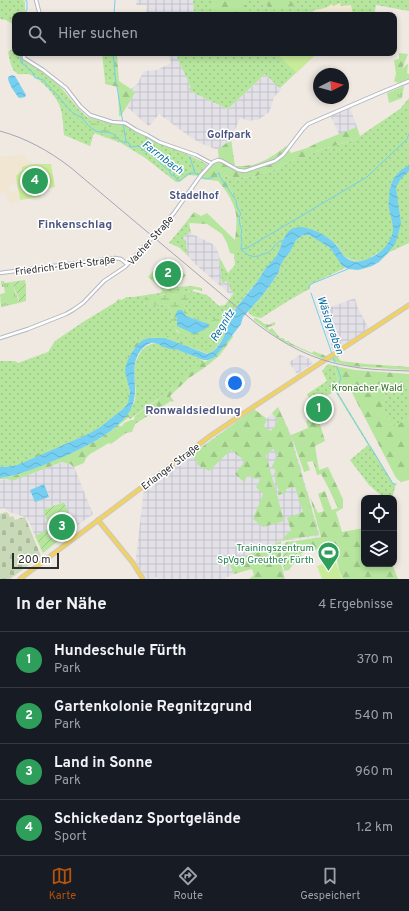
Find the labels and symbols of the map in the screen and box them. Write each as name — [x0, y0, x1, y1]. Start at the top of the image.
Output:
north arrow — [313, 68, 349, 104]
district label: Golfpark — [207, 128, 251, 142]
water label: Farrnbach — [139, 138, 186, 178]
pin: 4 — [22, 166, 48, 196]
district label: Stadelhof — [169, 189, 219, 203]
street label: Vacher Straße — [125, 213, 177, 269]
district label: Finkenschlag — [38, 217, 112, 233]
street label: Friedrich-Ebert-Straße — [14, 254, 116, 279]
pin: 2 — [155, 259, 181, 289]
water label: Wäsiggraben — [314, 294, 347, 356]
water label: Regnitz — [207, 306, 239, 344]
your location — [225, 373, 245, 393]
park label: Kronacher Wald — [332, 382, 402, 395]
pin: 1 — [306, 394, 332, 424]
district label: Ronwaldsiedlung — [145, 403, 241, 419]
street label: Erlanger Straße — [139, 441, 203, 493]
pin: 3 — [49, 512, 75, 542]
sports icon: Trainingszentrum SpVgg Greuther Fürth — [316, 540, 342, 573]
place label: Trainingszentrum SpVgg Greuther Fürth — [217, 542, 314, 567]
scale bar — [12, 551, 59, 570]

